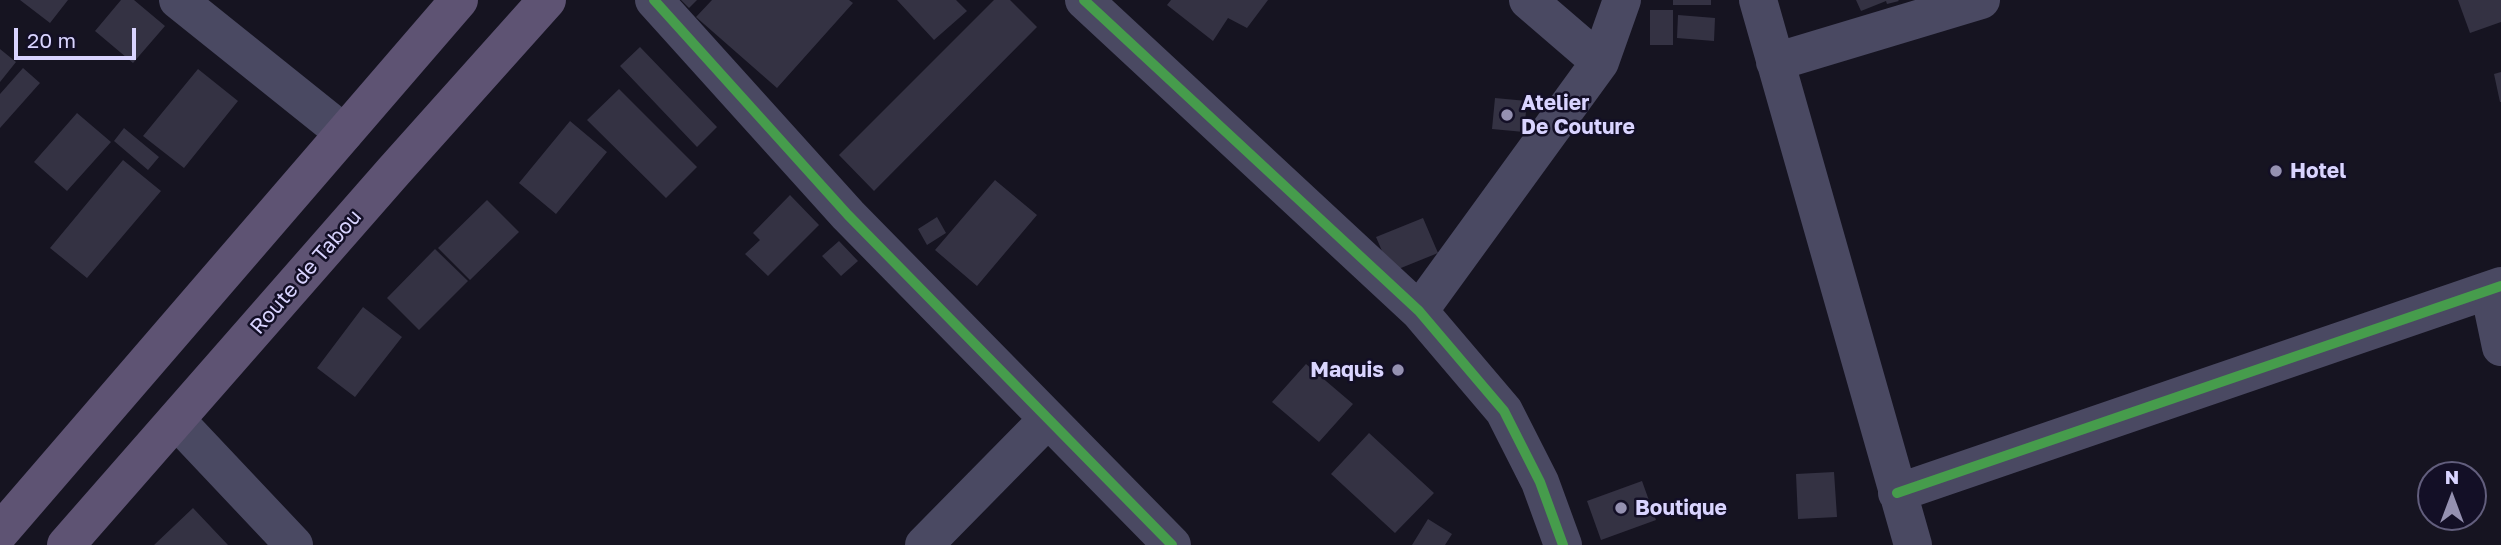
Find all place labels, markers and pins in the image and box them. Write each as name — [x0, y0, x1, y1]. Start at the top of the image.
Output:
place label: Atelier De Couture — [1521, 90, 1635, 140]
marker: Atelier De Couture — [1499, 107, 1515, 123]
place label: Hotel — [2290, 158, 2346, 184]
marker: Hotel — [2268, 163, 2284, 179]
place label: Maquis — [1310, 357, 1384, 383]
marker: Maquis — [1390, 362, 1406, 378]
place label: Boutique — [1635, 495, 1727, 521]
marker: Boutique — [1613, 500, 1629, 516]

